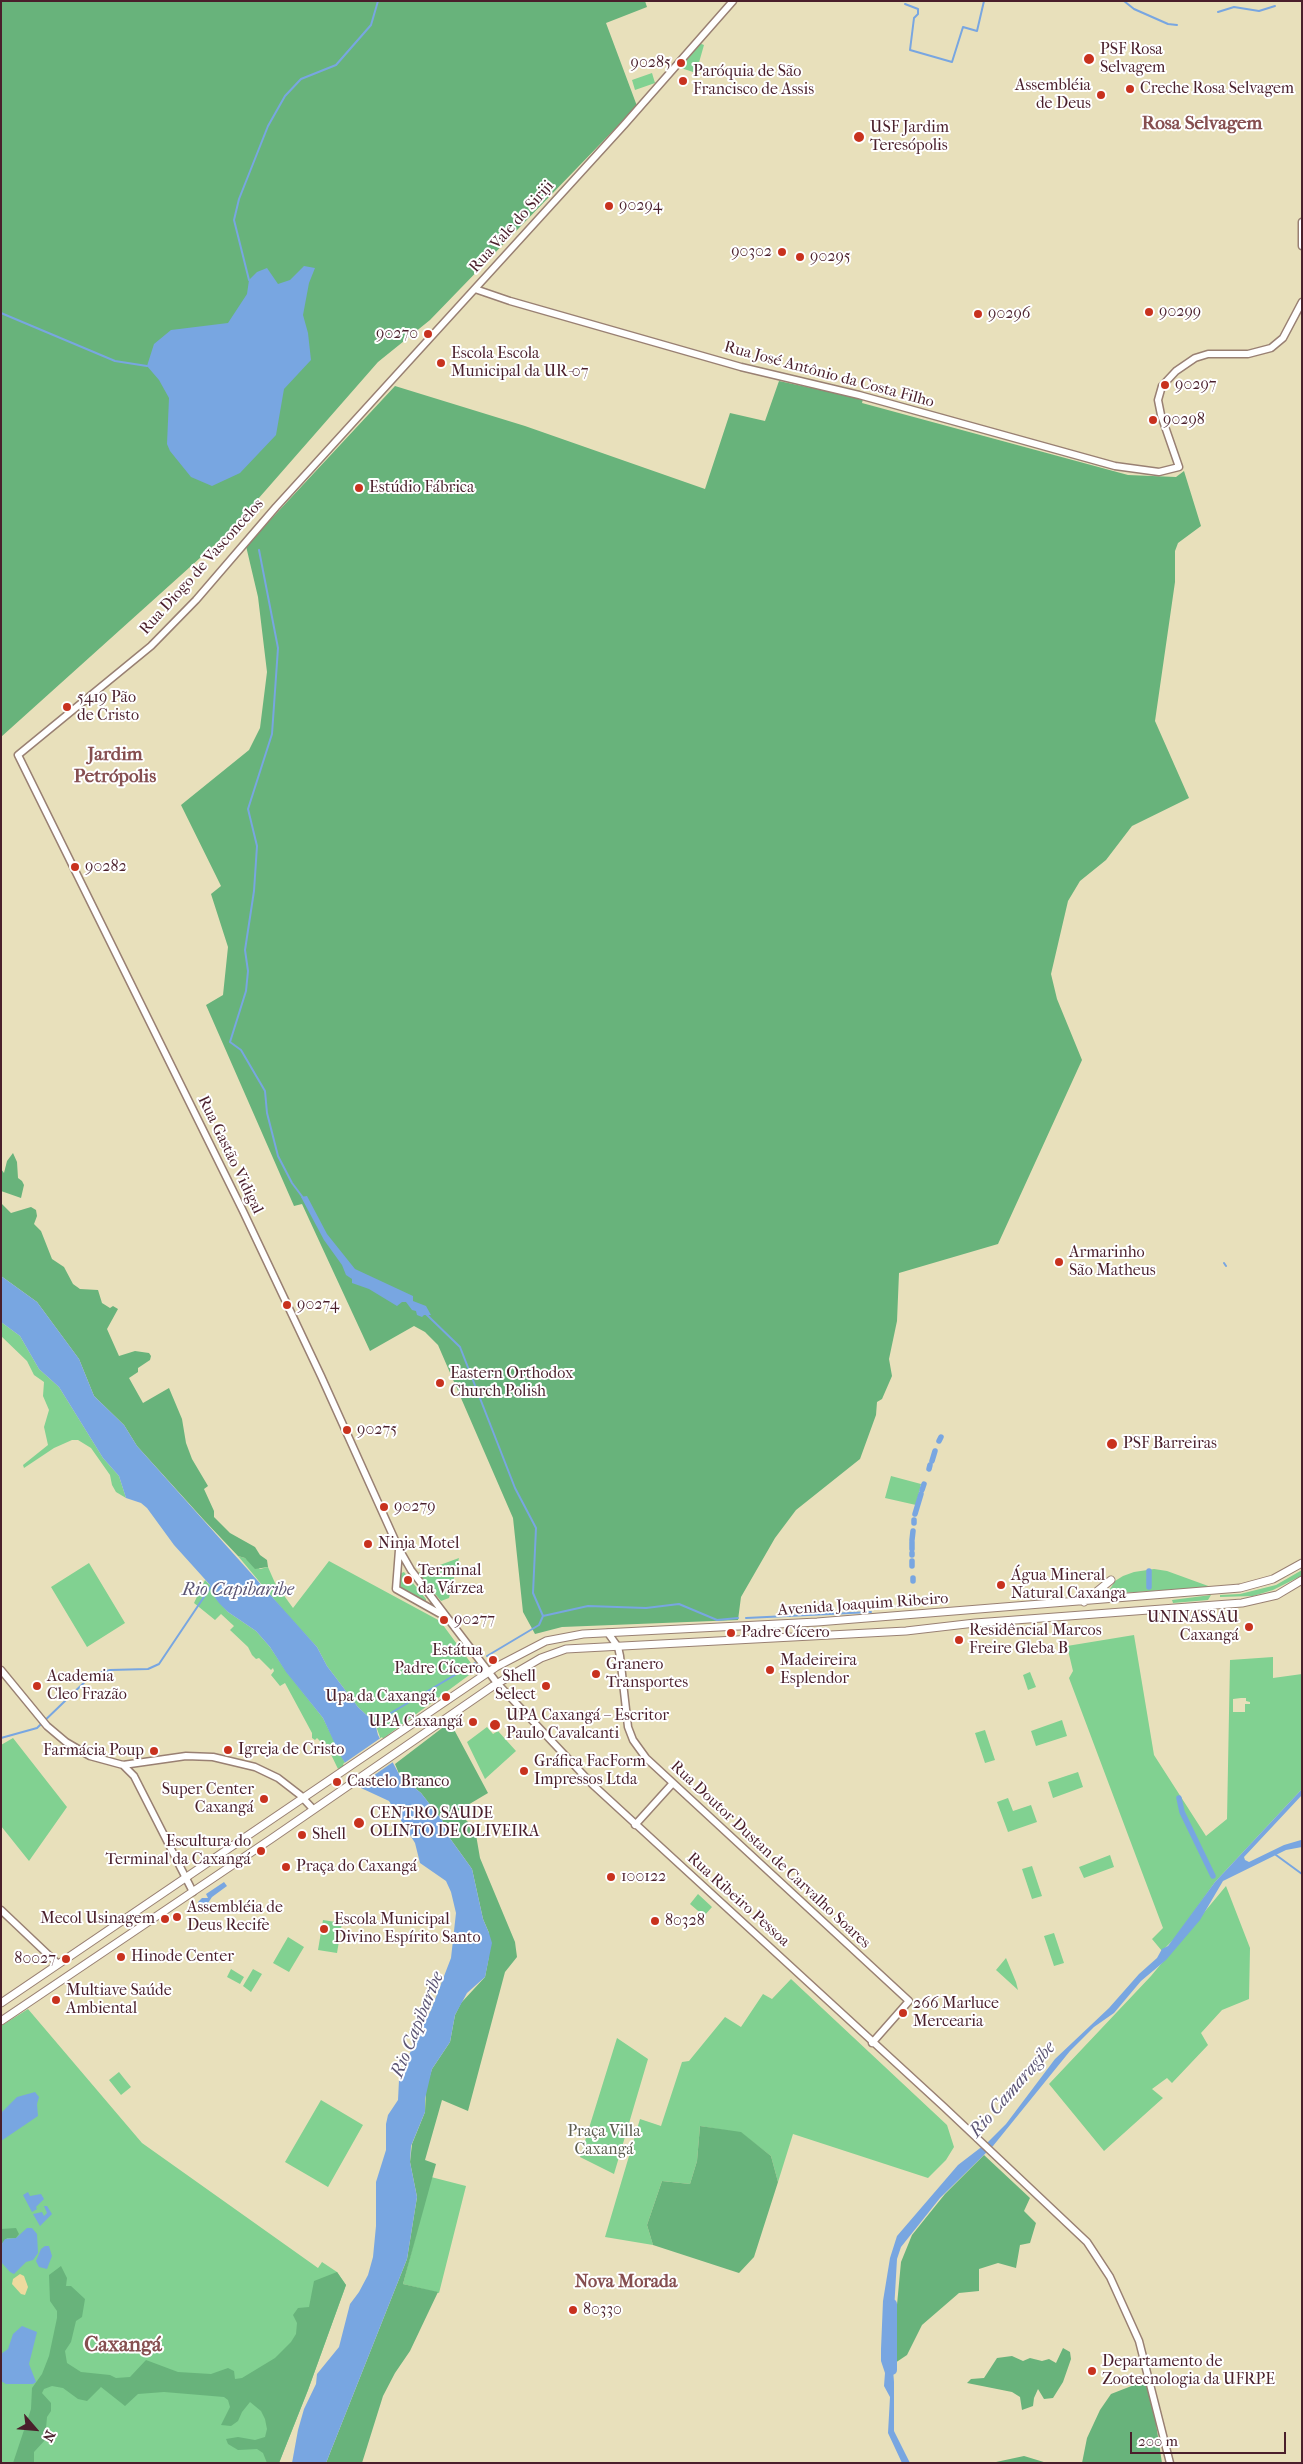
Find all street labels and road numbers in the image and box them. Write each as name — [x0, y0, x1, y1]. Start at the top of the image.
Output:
street label: Rua Vale do Siriji — [466, 177, 558, 277]
street label: Rua José Antônio da Costa Filho — [722, 338, 936, 412]
street label: Rua Diogo de Vasconcelos — [136, 495, 268, 639]
street label: Rua Gastão Vidigal — [193, 1093, 267, 1217]
street label: Avenida Joaquim Ribeiro — [777, 1589, 949, 1621]
street label: Rua Doutor Dustan de Carvalho Soares — [666, 1757, 874, 1953]
street label: Rua Ribeiro Pessoa — [683, 1849, 793, 1951]

